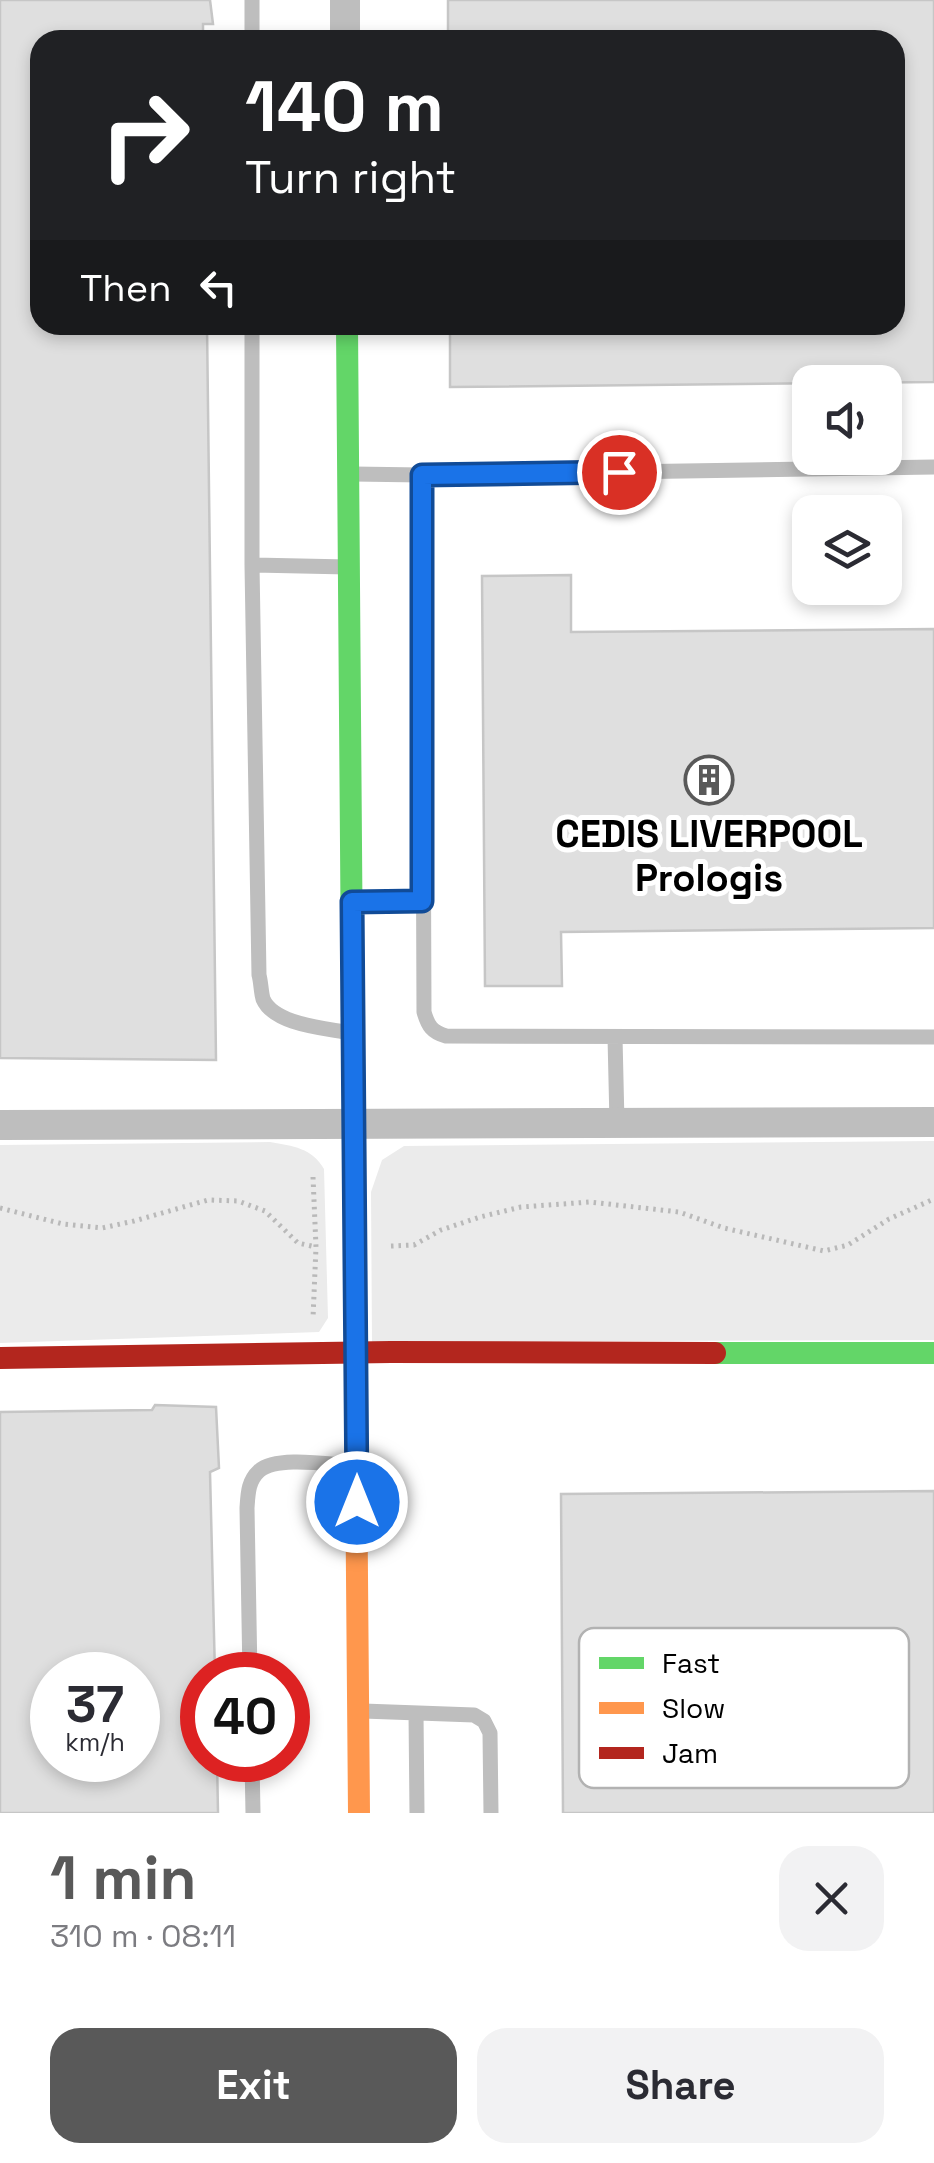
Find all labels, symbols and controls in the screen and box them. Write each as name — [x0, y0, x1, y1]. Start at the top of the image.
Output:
text: 140 m — [245, 62, 444, 151]
icon: right — [80, 70, 210, 200]
text: Turn right — [245, 149, 456, 206]
icon: left — [191, 260, 246, 315]
text: Then — [80, 264, 171, 312]
map controls — [792, 365, 902, 605]
button: sound — [792, 365, 902, 475]
pin — [577, 430, 662, 515]
icon: arrive — [592, 445, 647, 500]
button: layers — [792, 495, 902, 605]
building icon: CEDIS LIVERPOOL Prologis — [683, 754, 735, 806]
place label: CEDIS LIVERPOOL Prologis — [555, 810, 863, 902]
position arrow — [305, 1450, 409, 1554]
legend — [579, 1628, 909, 1788]
text: Fast — [662, 1645, 720, 1681]
speed limit sign: 40 — [180, 1652, 310, 1782]
text: 37 — [66, 1673, 124, 1737]
text: Slow — [662, 1690, 725, 1726]
text: km/h — [65, 1726, 125, 1758]
text: Jam — [662, 1735, 718, 1771]
text: 1 min — [50, 1840, 197, 1917]
button: close — [779, 1846, 884, 1951]
text: 310 m · 08:11 — [50, 1916, 236, 1956]
button: Exit — [50, 2028, 457, 2143]
button: Share — [477, 2028, 884, 2143]

